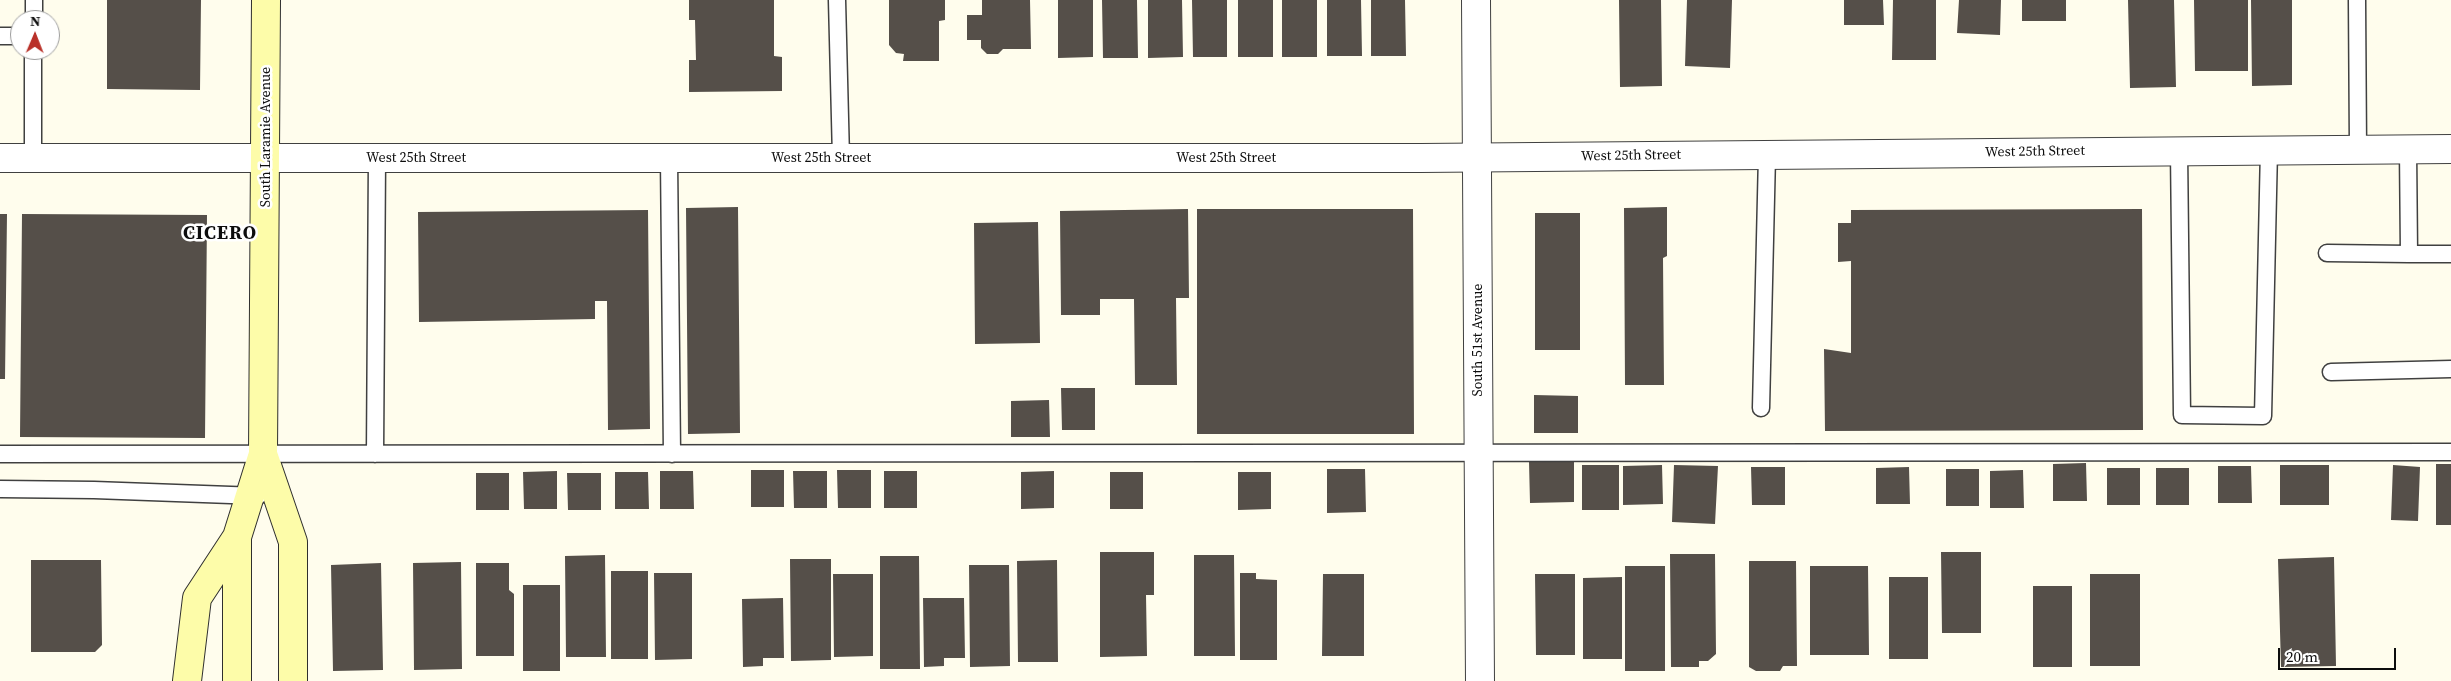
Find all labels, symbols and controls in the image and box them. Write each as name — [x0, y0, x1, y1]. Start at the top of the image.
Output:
north arrow — [10, 10, 60, 60]
text: N — [30, 11, 41, 31]
street label: South Laramie Avenue — [258, 67, 274, 207]
street label: West 25th Street — [1985, 143, 2085, 161]
street label: West 25th Street — [1581, 147, 1681, 165]
street label: West 25th Street — [366, 150, 466, 166]
street label: West 25th Street — [771, 150, 871, 166]
street label: West 25th Street — [1176, 150, 1276, 166]
district label: CICERO — [182, 223, 258, 245]
street label: South 51st Avenue — [1470, 284, 1486, 396]
scale bar — [2281, 638, 2398, 670]
text: 20 m — [2286, 646, 2318, 667]

